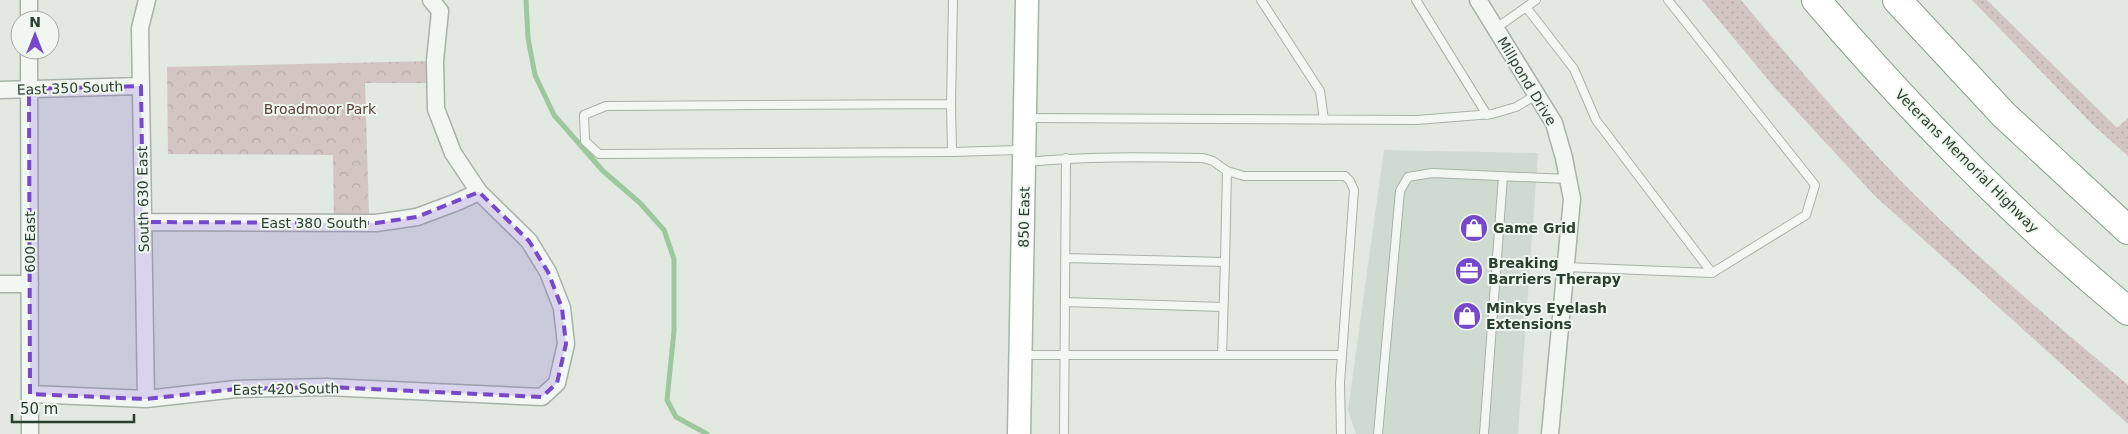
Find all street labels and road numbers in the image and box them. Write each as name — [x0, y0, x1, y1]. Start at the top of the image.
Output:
street label: Millpond Drive — [1494, 34, 1560, 128]
street label: East 350 South — [16, 78, 124, 98]
street label: Veterans Memorial Highway — [1892, 86, 2042, 236]
street label: South 630 East — [134, 145, 152, 252]
street label: 850 East — [1015, 186, 1033, 248]
street label: 600 East — [22, 211, 38, 273]
street label: East 380 South — [261, 215, 367, 231]
street label: East 420 South — [233, 380, 339, 398]

